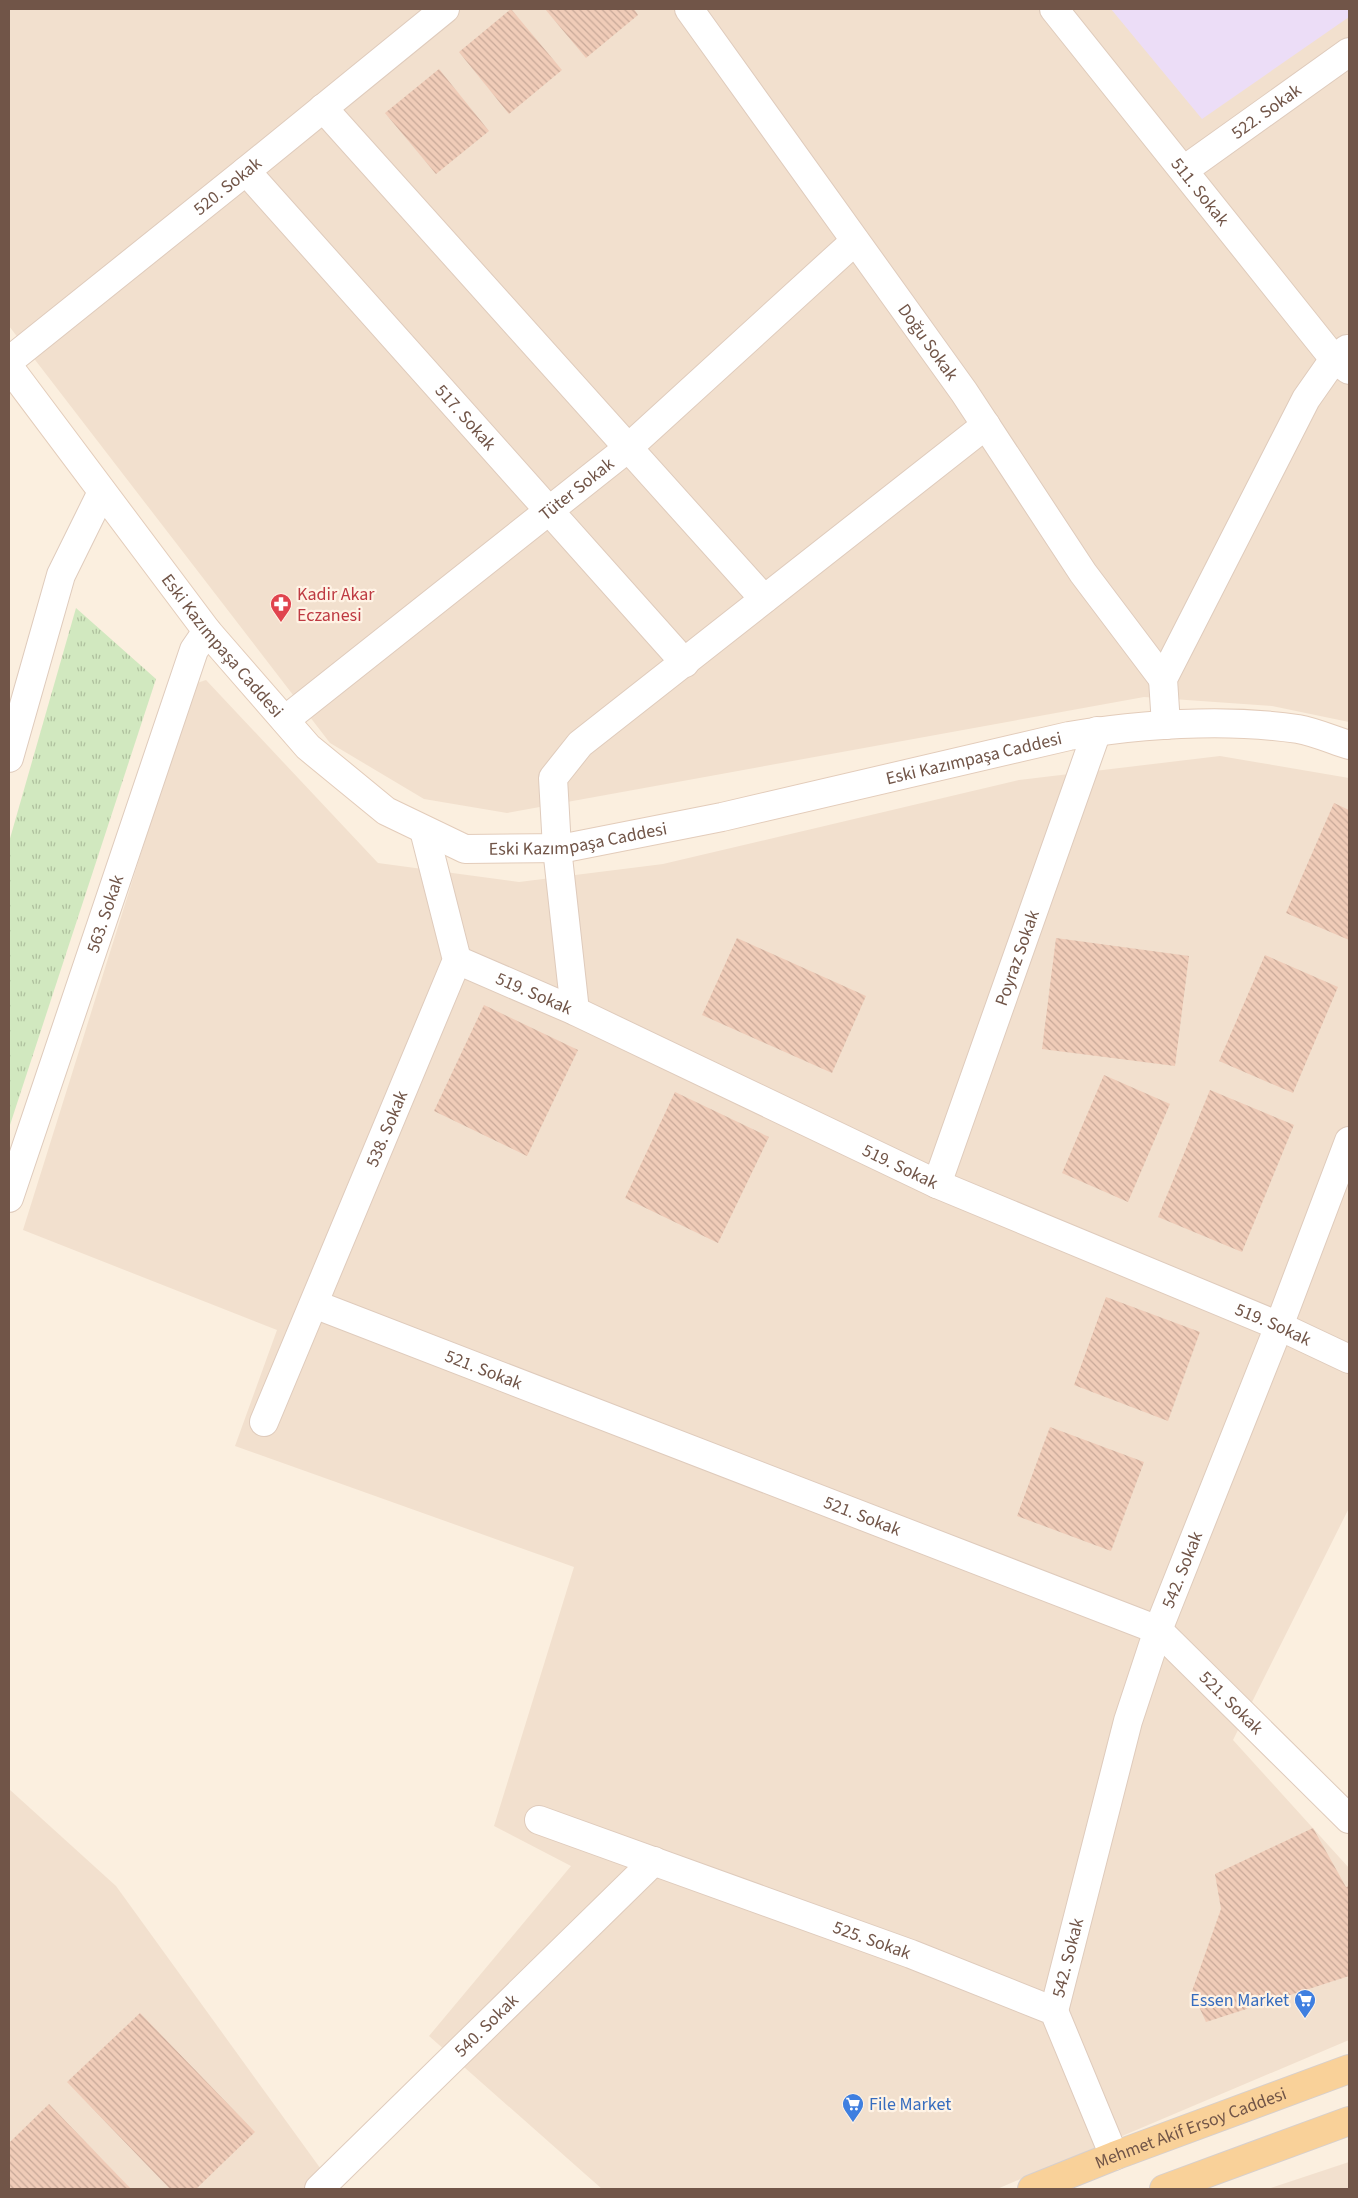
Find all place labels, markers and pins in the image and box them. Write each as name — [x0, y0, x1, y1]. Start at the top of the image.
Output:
place label: Kadir Akar Eczanesi — [297, 582, 375, 628]
pharmacy icon: Kadir Akar Eczanesi — [269, 592, 293, 623]
place label: Essen Market — [1190, 1988, 1289, 2013]
supermarket icon: Essen Market — [1293, 1988, 1317, 2019]
supermarket icon: File Market — [841, 2092, 865, 2123]
place label: File Market — [869, 2092, 951, 2117]

